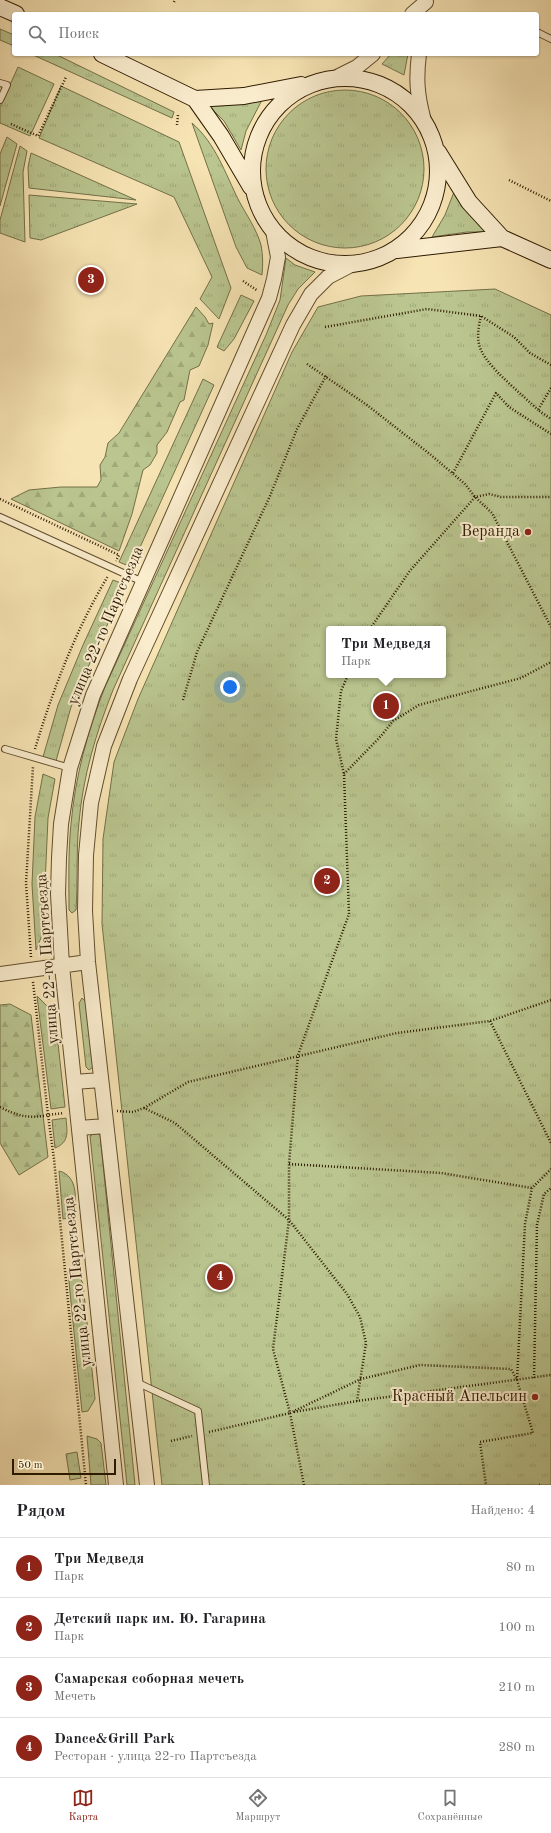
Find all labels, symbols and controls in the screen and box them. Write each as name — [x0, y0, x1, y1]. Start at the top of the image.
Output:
search box — [12, 12, 539, 56]
icon: search — [26, 23, 48, 45]
text: Поиск — [58, 27, 99, 42]
pin: 3 — [78, 265, 104, 295]
place label: Веранда — [461, 524, 520, 540]
marker: Веранда — [523, 527, 533, 537]
street label: улица 22-го Партсъезда — [65, 544, 147, 708]
popup — [326, 626, 446, 678]
text: Три Медведя — [341, 637, 431, 652]
text: Парк — [341, 655, 371, 668]
your location — [220, 677, 240, 697]
pin: 1 — [373, 691, 399, 721]
pin: 2 — [314, 866, 340, 896]
street label: улица 22-го Партсъезда — [34, 873, 62, 1045]
street label: улица 22-го Партсъезда — [61, 1196, 95, 1368]
pin: 4 — [207, 1262, 233, 1292]
place label: Красный Апельсин — [392, 1389, 527, 1405]
marker: Красный Апельсин — [530, 1392, 540, 1402]
scale bar — [12, 1457, 116, 1476]
text: 50 m — [18, 1460, 43, 1471]
text: Рядом — [16, 1503, 65, 1520]
text: Найдено: 4 — [471, 1504, 535, 1517]
text: Три Медведя — [54, 1552, 144, 1567]
text: 1 — [25, 1561, 33, 1574]
text: 80 m — [506, 1561, 535, 1574]
text: Парк — [54, 1570, 84, 1583]
text: Детский парк им. Ю. Гагарина — [54, 1612, 266, 1627]
text: 2 — [25, 1621, 33, 1634]
text: 100 m — [498, 1621, 535, 1634]
text: Парк — [54, 1630, 84, 1643]
text: Самарская соборная мечеть — [54, 1672, 244, 1687]
text: 3 — [25, 1681, 33, 1694]
text: 210 m — [498, 1681, 535, 1694]
text: Мечеть — [54, 1690, 96, 1703]
text: Dance&Grill Park — [54, 1732, 175, 1747]
text: 4 — [25, 1741, 33, 1754]
text: 280 m — [498, 1741, 535, 1754]
text: Ресторан · улица 22-го Партсъезда — [54, 1750, 257, 1763]
tab: Карта — [69, 1787, 98, 1825]
tab: Маршрут — [235, 1787, 281, 1825]
tab: Сохранённые — [418, 1787, 482, 1825]

